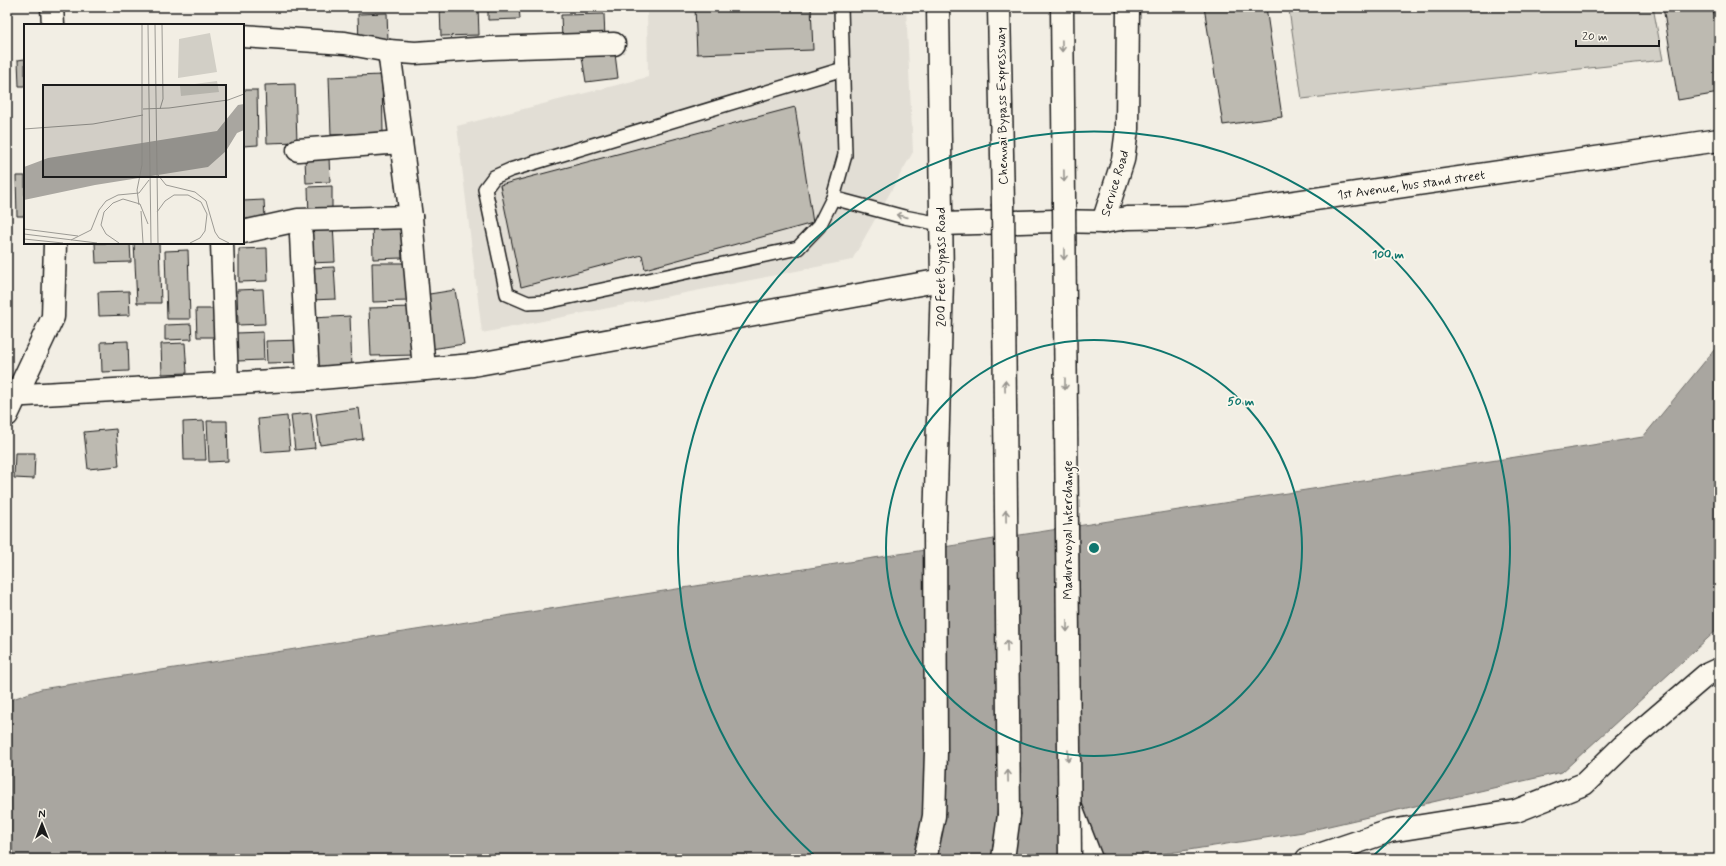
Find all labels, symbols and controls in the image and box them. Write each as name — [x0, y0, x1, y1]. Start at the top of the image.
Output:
scale bar — [1576, 22, 1659, 48]
inset map — [24, 24, 244, 244]
street label: Chennai Bypass Expressway — [993, 27, 1012, 185]
text: 20 m — [1582, 29, 1608, 45]
one-way arrow — [1058, 39, 1066, 52]
street label: Service Road — [1097, 148, 1134, 219]
street label: 1st Avenue, bus stand street — [1336, 167, 1486, 204]
one-way arrow — [1060, 169, 1068, 182]
street label: 200 Feet Bypass Road — [933, 207, 950, 327]
one-way arrow — [896, 212, 909, 220]
one-way arrow — [1060, 247, 1068, 260]
text: 100 m — [1372, 247, 1405, 263]
one-way arrow — [1061, 377, 1069, 390]
one-way arrow — [1001, 380, 1009, 393]
text: 50 m — [1228, 394, 1255, 410]
street label: Maduravoyal Interchange — [1060, 460, 1079, 600]
one-way arrow — [1002, 510, 1010, 523]
centre of rings — [1087, 541, 1101, 555]
one-way arrow — [1063, 619, 1071, 632]
one-way arrow — [1003, 640, 1011, 653]
one-way arrow — [1064, 749, 1072, 762]
one-way arrow — [1004, 770, 1012, 783]
north arrow — [22, 804, 62, 844]
text: N — [38, 808, 46, 822]

